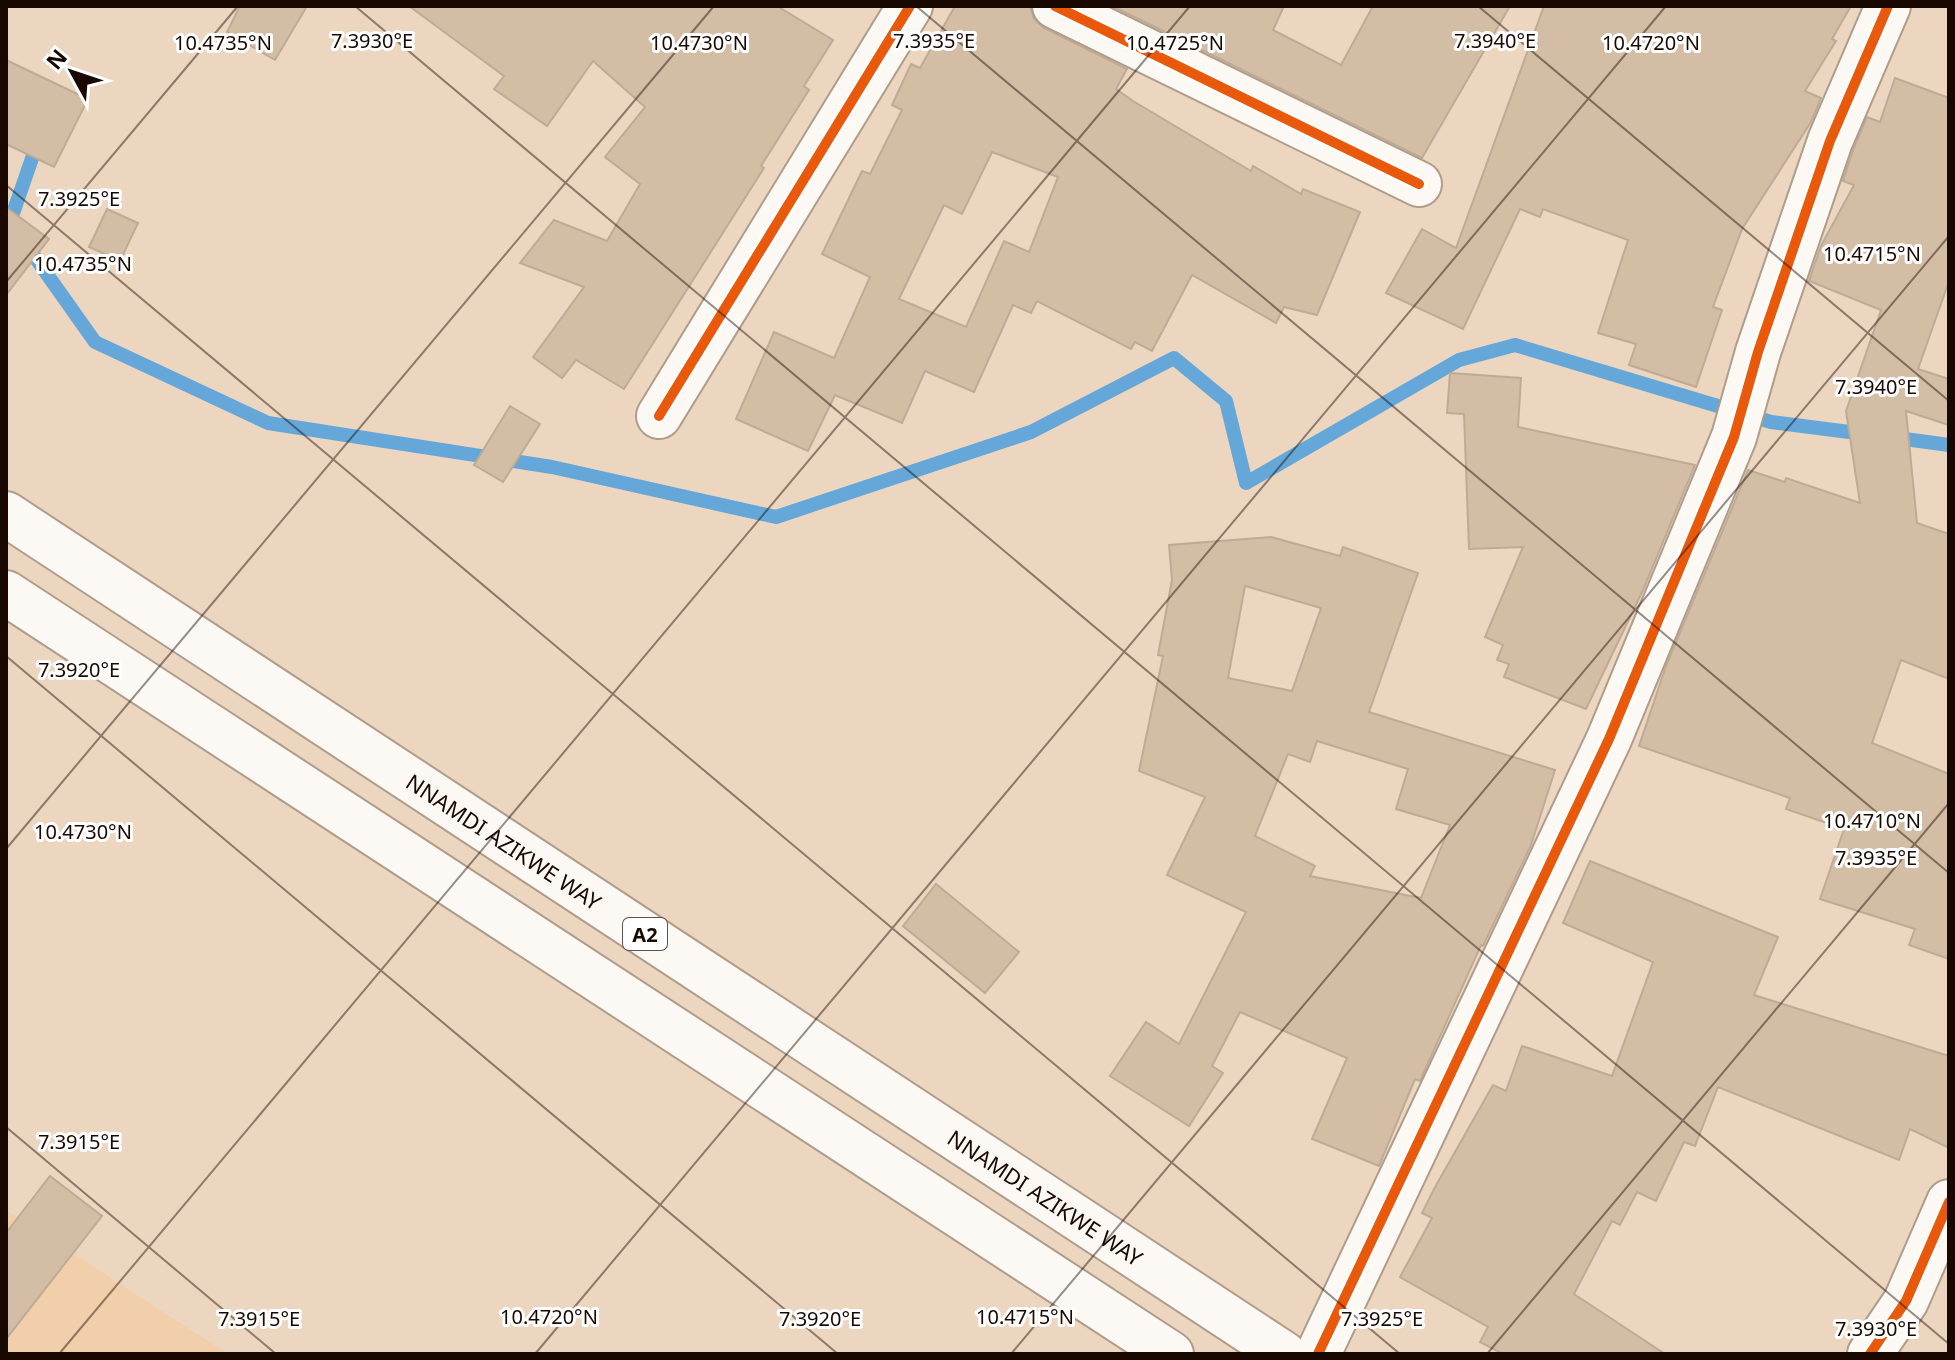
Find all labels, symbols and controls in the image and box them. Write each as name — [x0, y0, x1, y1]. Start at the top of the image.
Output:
text: 7.3930°E — [331, 27, 413, 54]
text: 7.3935°E — [893, 27, 975, 54]
text: 7.3940°E — [1454, 27, 1536, 54]
text: 10.4735°N — [174, 29, 272, 56]
text: 10.4730°N — [650, 29, 748, 56]
text: 10.4725°N — [1126, 29, 1224, 56]
text: 10.4720°N — [1602, 29, 1700, 56]
north arrow — [32, 32, 112, 112]
text: N — [39, 42, 73, 75]
text: 7.3925°E — [38, 185, 120, 212]
text: 10.4715°N — [1823, 240, 1921, 267]
text: 10.4735°N — [34, 250, 132, 277]
text: 7.3940°E — [1835, 373, 1917, 400]
text: 7.3920°E — [38, 656, 120, 683]
street label: NNAMDI AZIKWE WAY — [401, 766, 608, 917]
text: 10.4710°N — [1823, 807, 1921, 834]
text: 10.4730°N — [34, 818, 132, 845]
text: 7.3935°E — [1835, 844, 1917, 871]
road number: A2 — [623, 918, 667, 950]
street label: NNAMDI AZIKWE WAY — [942, 1122, 1149, 1273]
text: 7.3915°E — [38, 1128, 120, 1155]
text: 10.4720°N — [500, 1303, 598, 1330]
text: 10.4715°N — [976, 1303, 1074, 1330]
text: 7.3915°E — [218, 1305, 300, 1332]
text: 7.3920°E — [779, 1305, 861, 1332]
text: 7.3925°E — [1341, 1305, 1423, 1332]
text: 7.3930°E — [1835, 1315, 1917, 1342]

